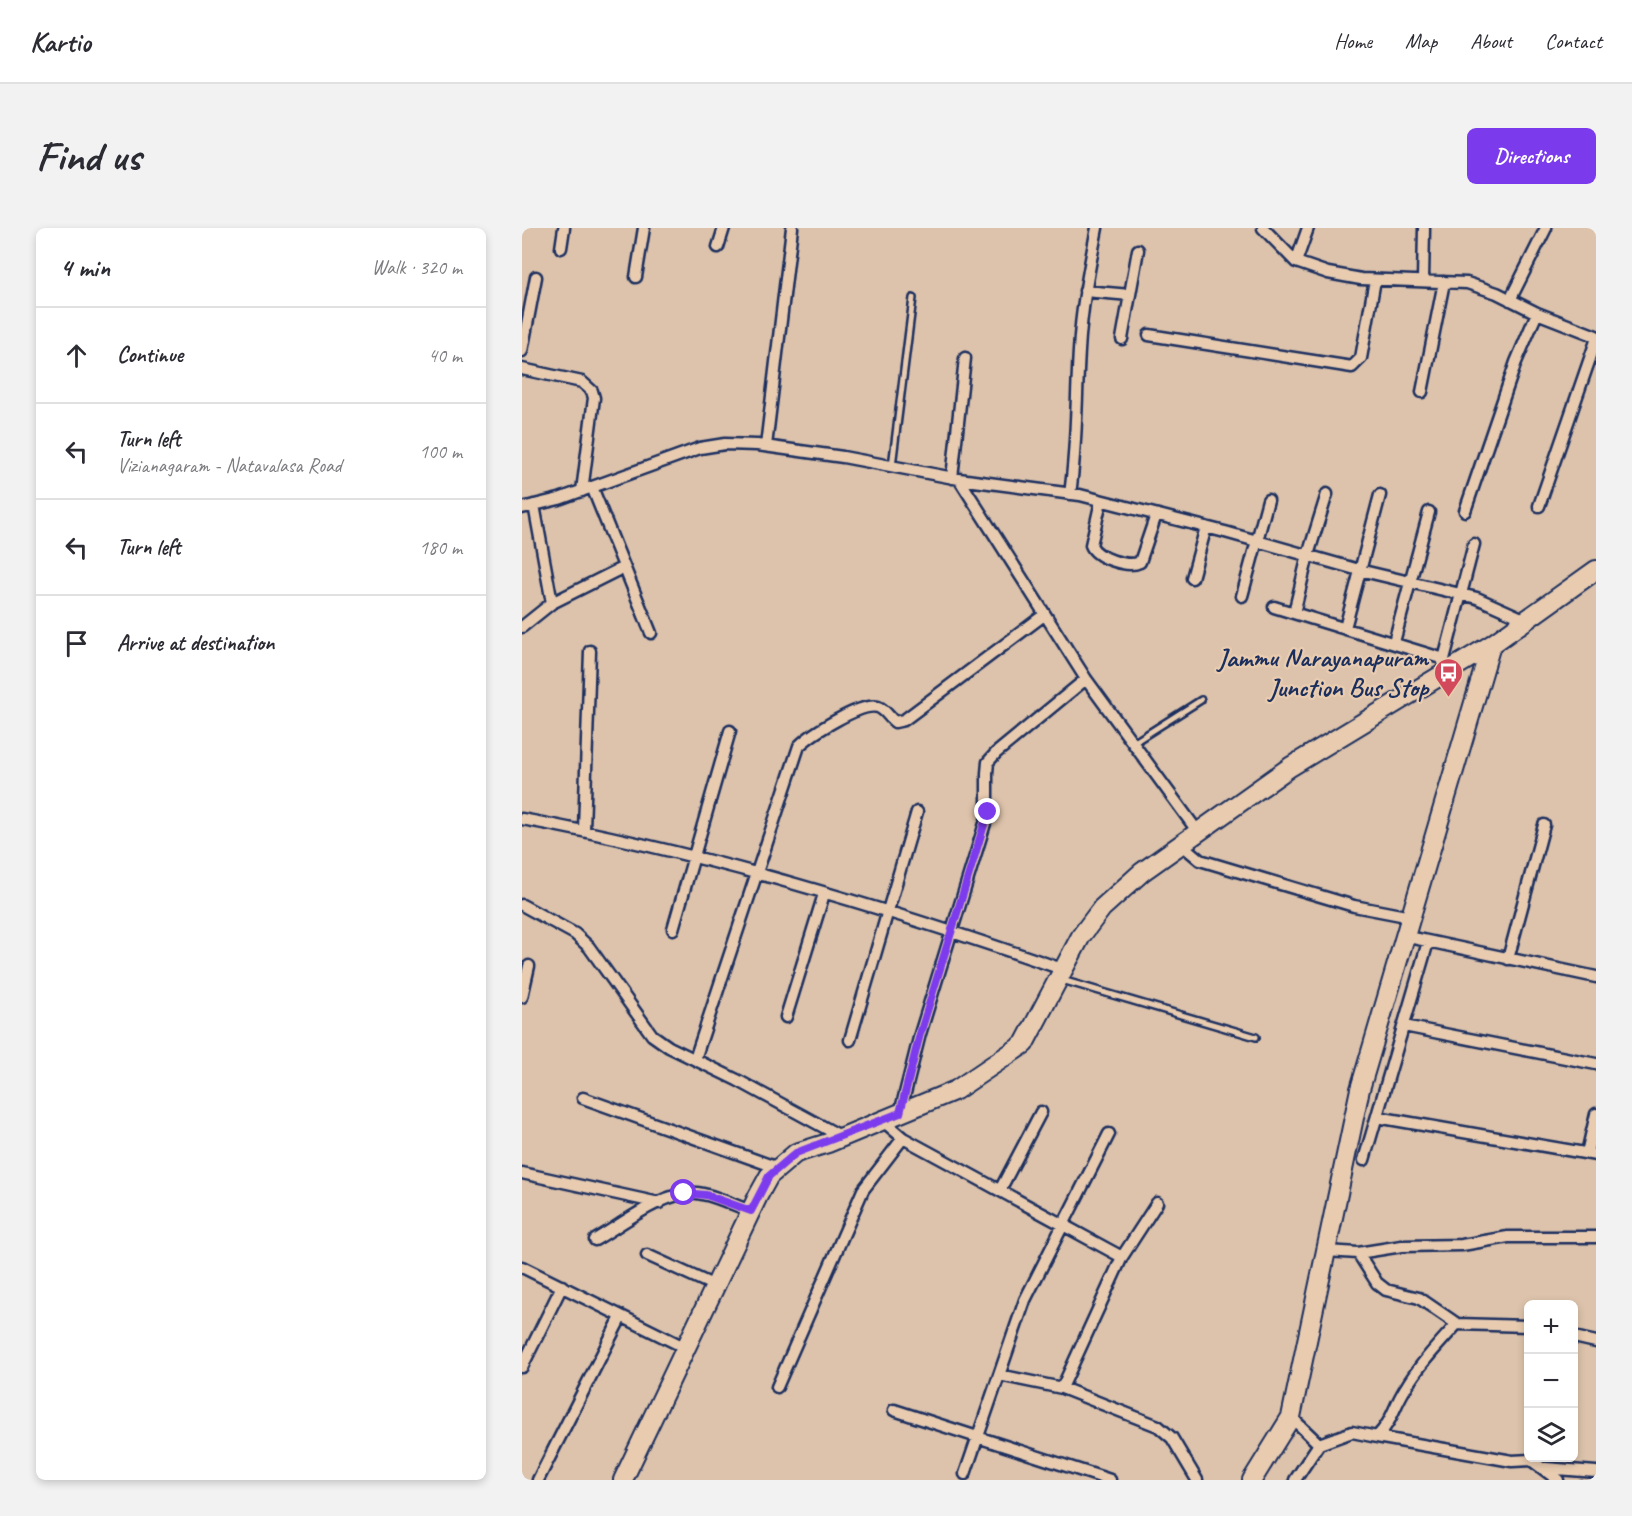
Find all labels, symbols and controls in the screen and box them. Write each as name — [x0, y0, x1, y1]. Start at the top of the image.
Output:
text: Kartio — [30, 24, 91, 59]
text: Home — [1334, 28, 1372, 54]
text: Map — [1405, 28, 1437, 54]
text: About — [1470, 28, 1512, 54]
text: Contact — [1545, 28, 1602, 54]
button: Directions — [1467, 128, 1596, 184]
text: Find us — [36, 130, 141, 183]
text: 4 min — [60, 251, 110, 284]
text: Walk · 320 m — [372, 255, 462, 280]
icon: ahead — [60, 339, 93, 372]
text: Continue — [117, 341, 183, 369]
text: 40 m — [428, 343, 462, 368]
text: Turn left — [117, 425, 181, 453]
icon: left — [60, 435, 93, 468]
text: 100 m — [419, 439, 462, 464]
text: Vizianagaram - Natavalasa Road — [117, 453, 342, 478]
icon: left — [60, 531, 93, 564]
text: Turn left — [117, 533, 181, 561]
text: 180 m — [419, 535, 462, 560]
icon: arrive — [60, 627, 93, 660]
text: Arrive at destination — [117, 629, 274, 657]
place label: Jammu Narayanapuram Junction Bus Stop — [1216, 641, 1430, 704]
bus stop icon: Jammu Narayanapuram Junction Bus Stop — [1433, 656, 1465, 698]
route end — [974, 798, 1000, 824]
route start — [670, 1179, 696, 1205]
map controls — [1524, 1300, 1578, 1462]
button: + — [1524, 1300, 1578, 1354]
button: − — [1524, 1354, 1578, 1408]
button: layers — [1524, 1408, 1578, 1462]

